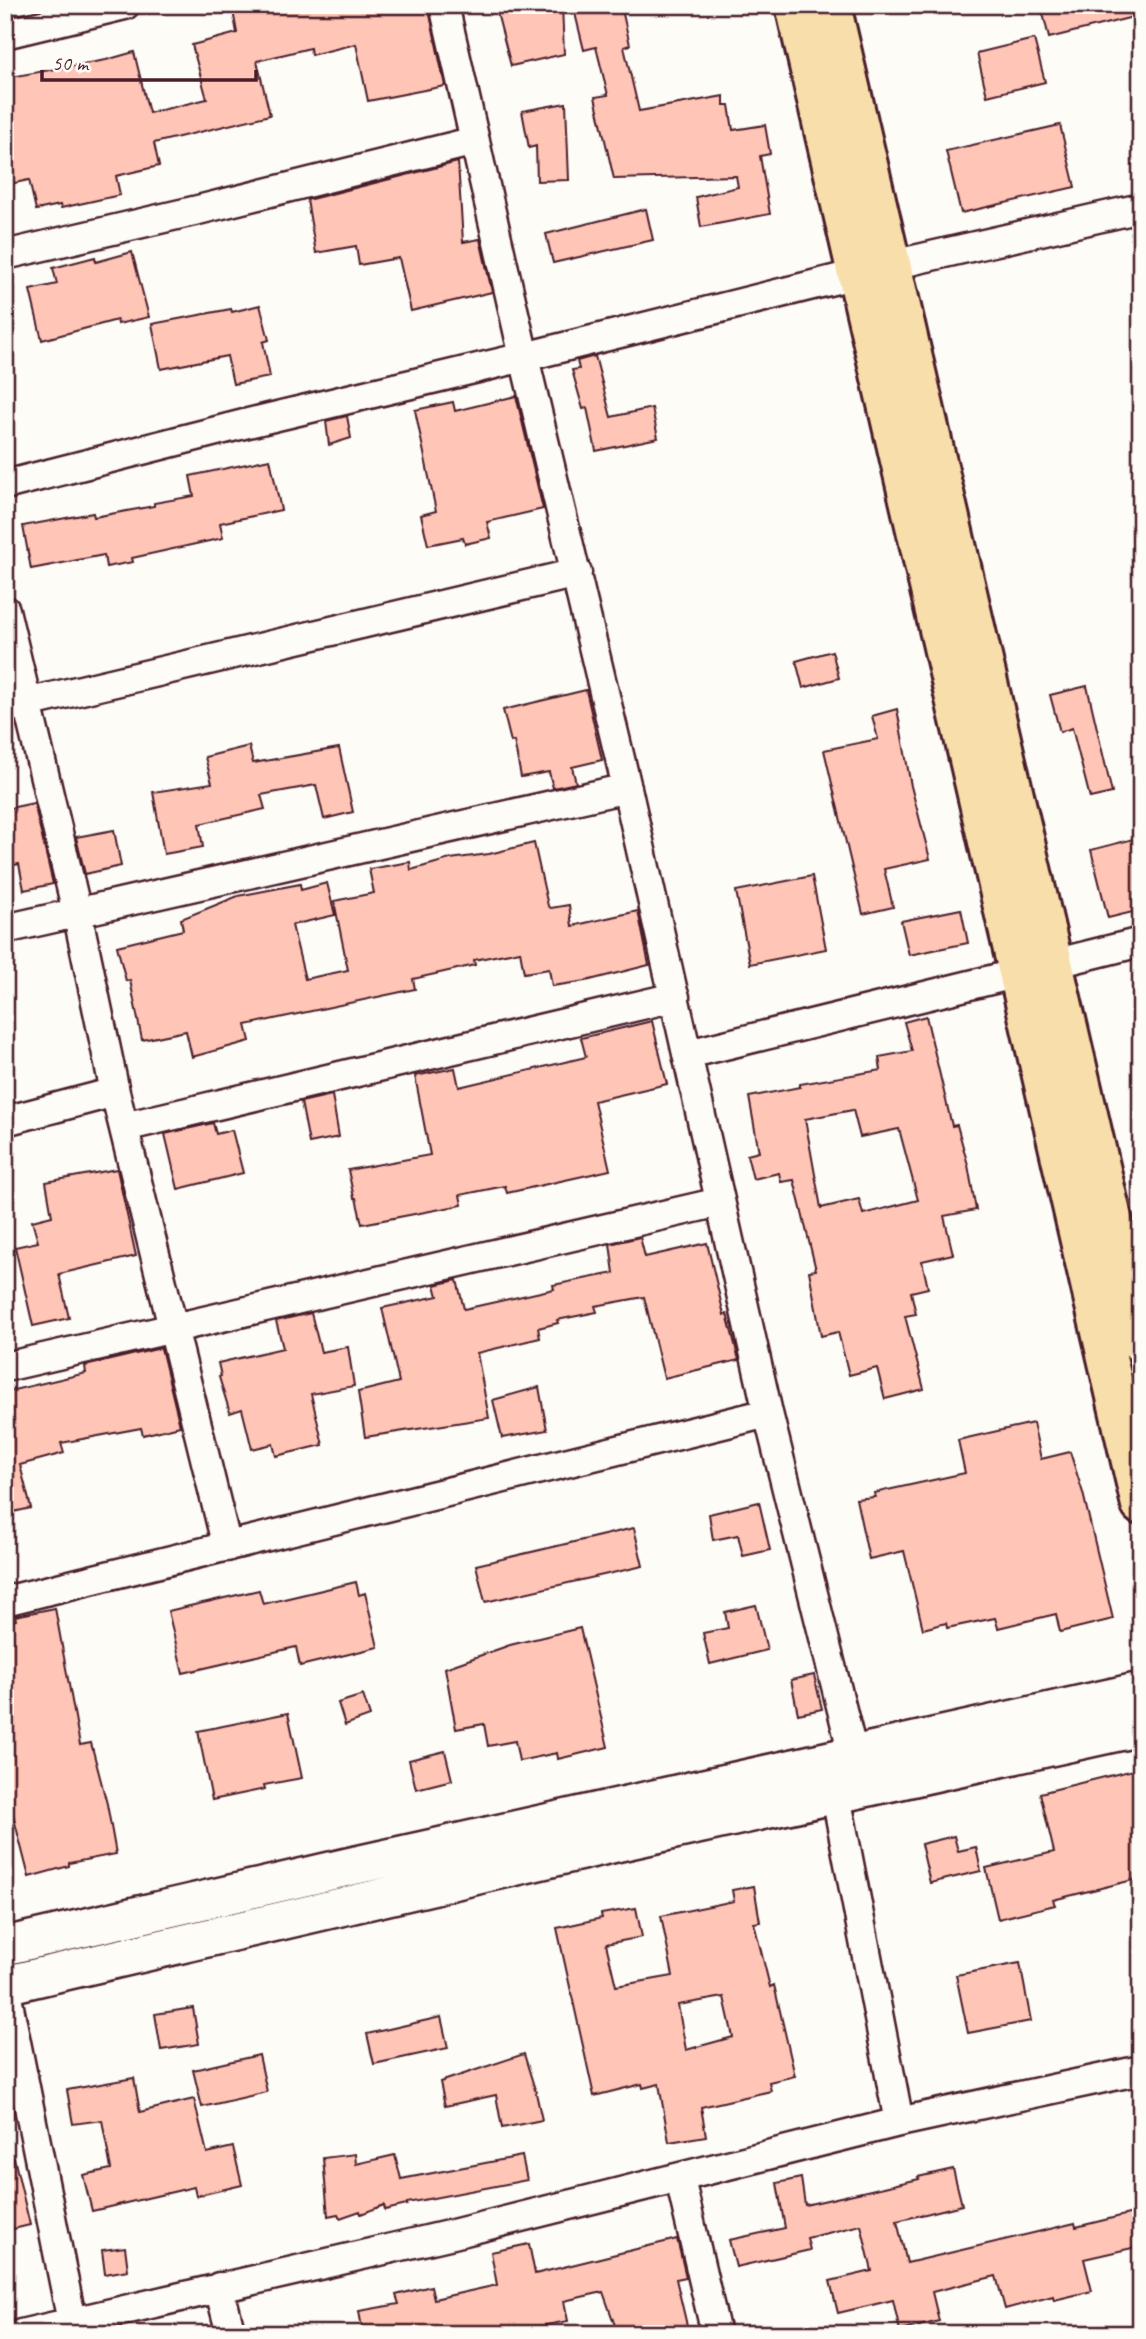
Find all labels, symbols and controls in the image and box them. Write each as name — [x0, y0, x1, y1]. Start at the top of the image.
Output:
scale bar — [42, 38, 256, 82]
text: 50 m — [52, 50, 90, 76]

